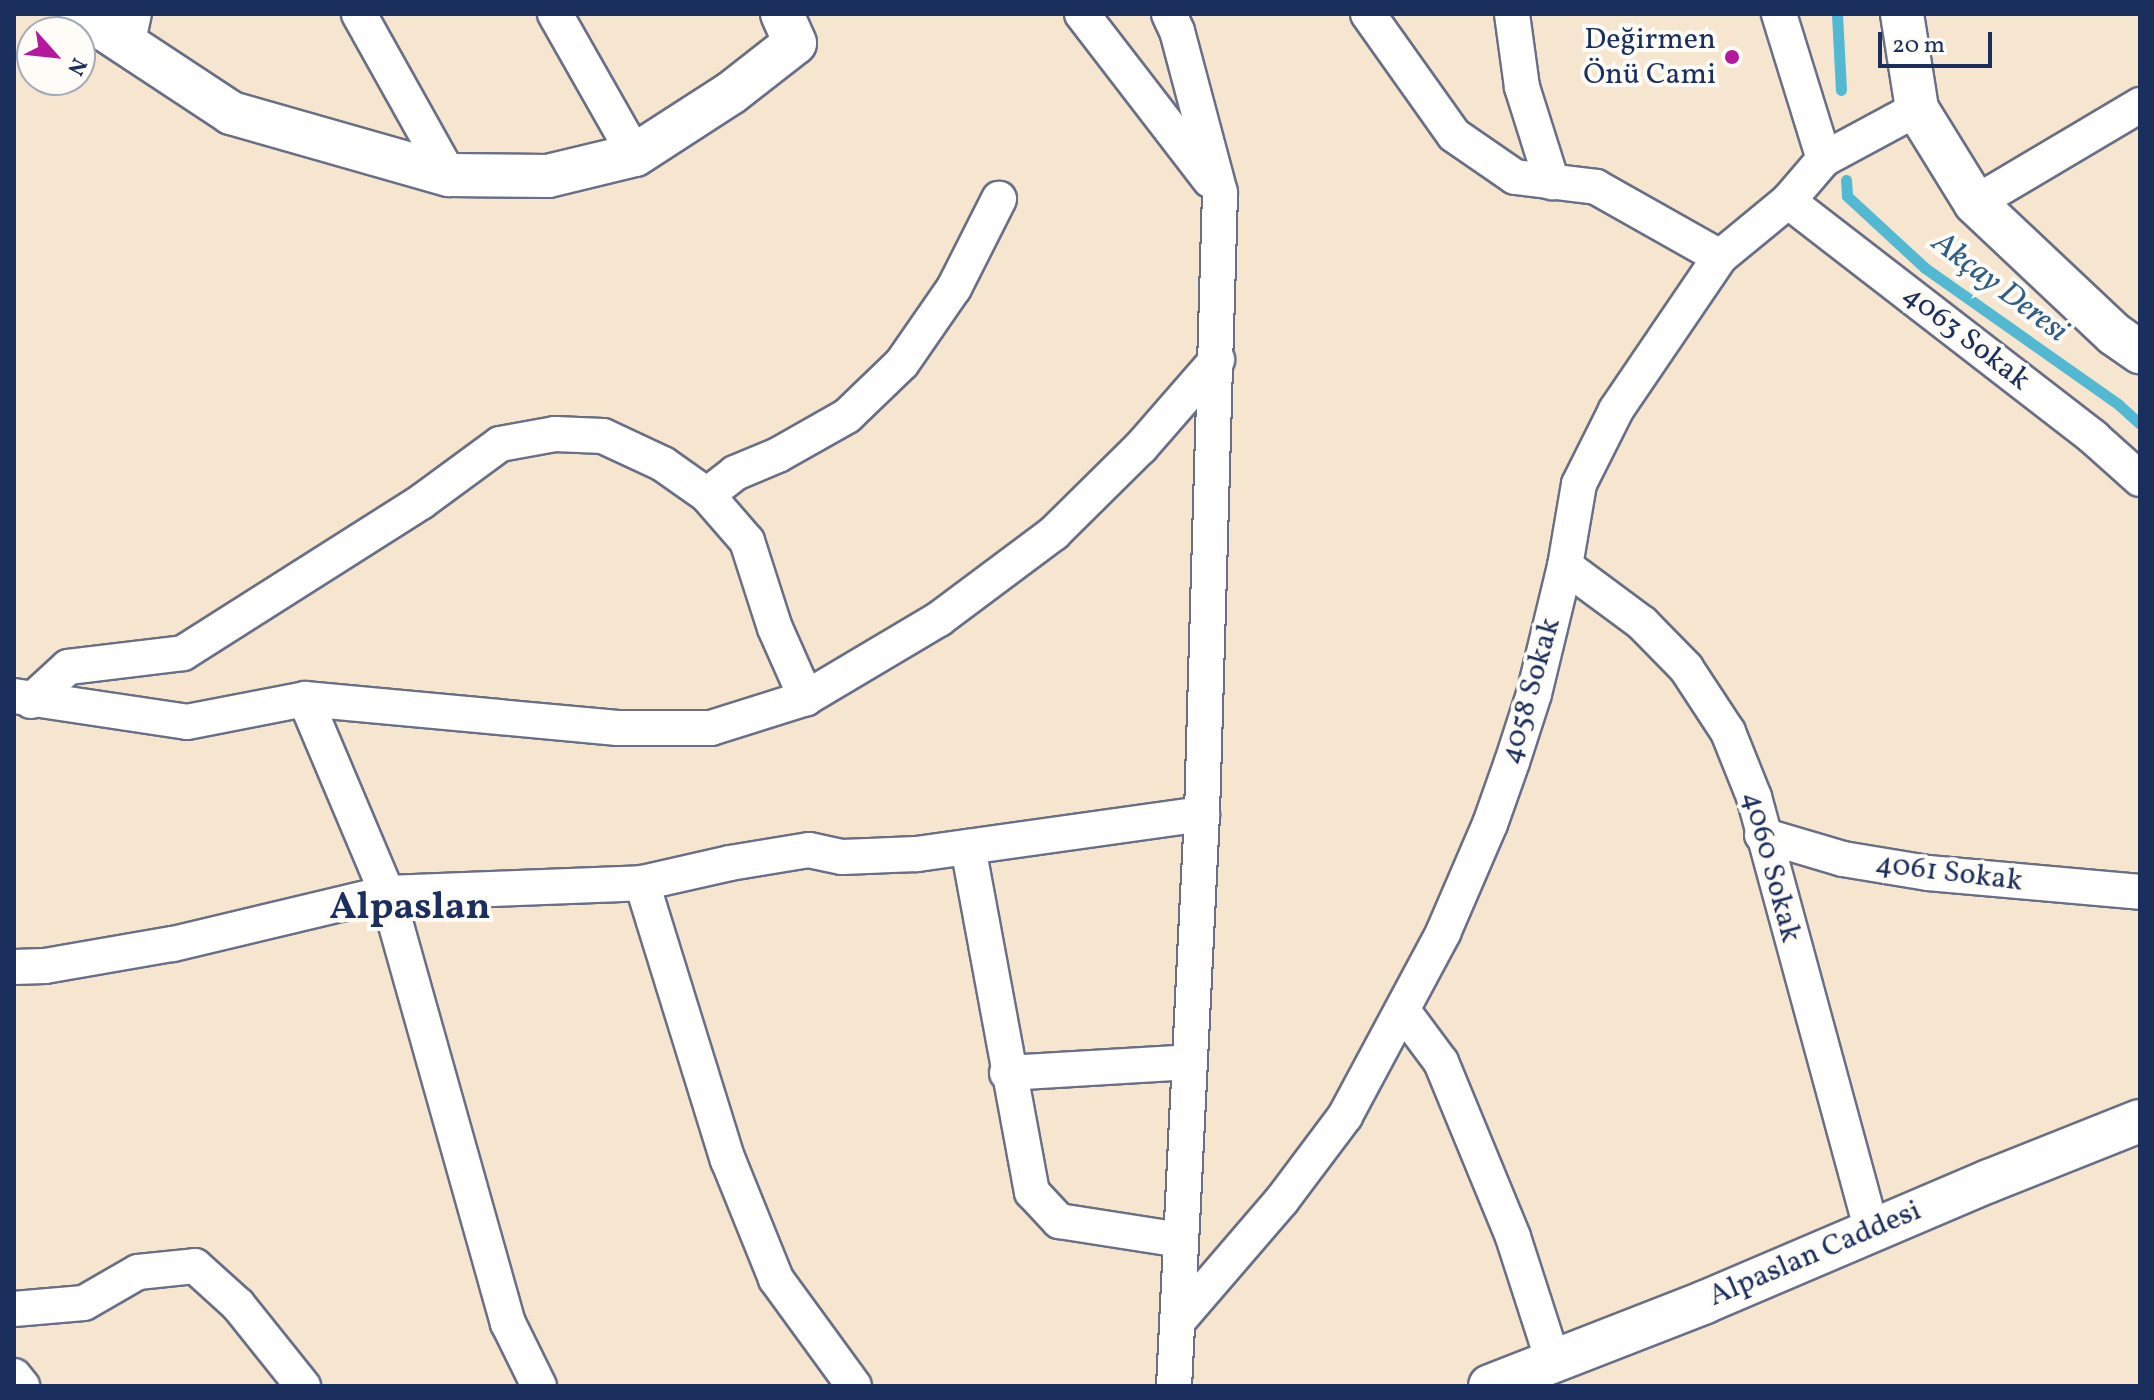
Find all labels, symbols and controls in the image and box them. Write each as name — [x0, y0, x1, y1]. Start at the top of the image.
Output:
north arrow — [16, 16, 96, 96]
scale bar — [1882, 16, 1996, 66]
place label: Değirmen Önü Cami — [1583, 22, 1716, 92]
text: 20 m — [1892, 29, 1945, 63]
marker: Değirmen Önü Cami — [1723, 48, 1741, 66]
text: N — [59, 52, 93, 80]
water label: Akçay Deresi — [1923, 224, 2075, 352]
street label: 4063 Sokak — [1895, 277, 2037, 399]
street label: 4058 Sokak — [1493, 614, 1569, 768]
street label: 4060 Sokak — [1734, 788, 1808, 946]
street label: 4061 Sokak — [1873, 846, 2025, 900]
district label: Alpaslan — [330, 886, 490, 932]
street label: Alpaslan Caddesi — [1703, 1193, 1927, 1315]

